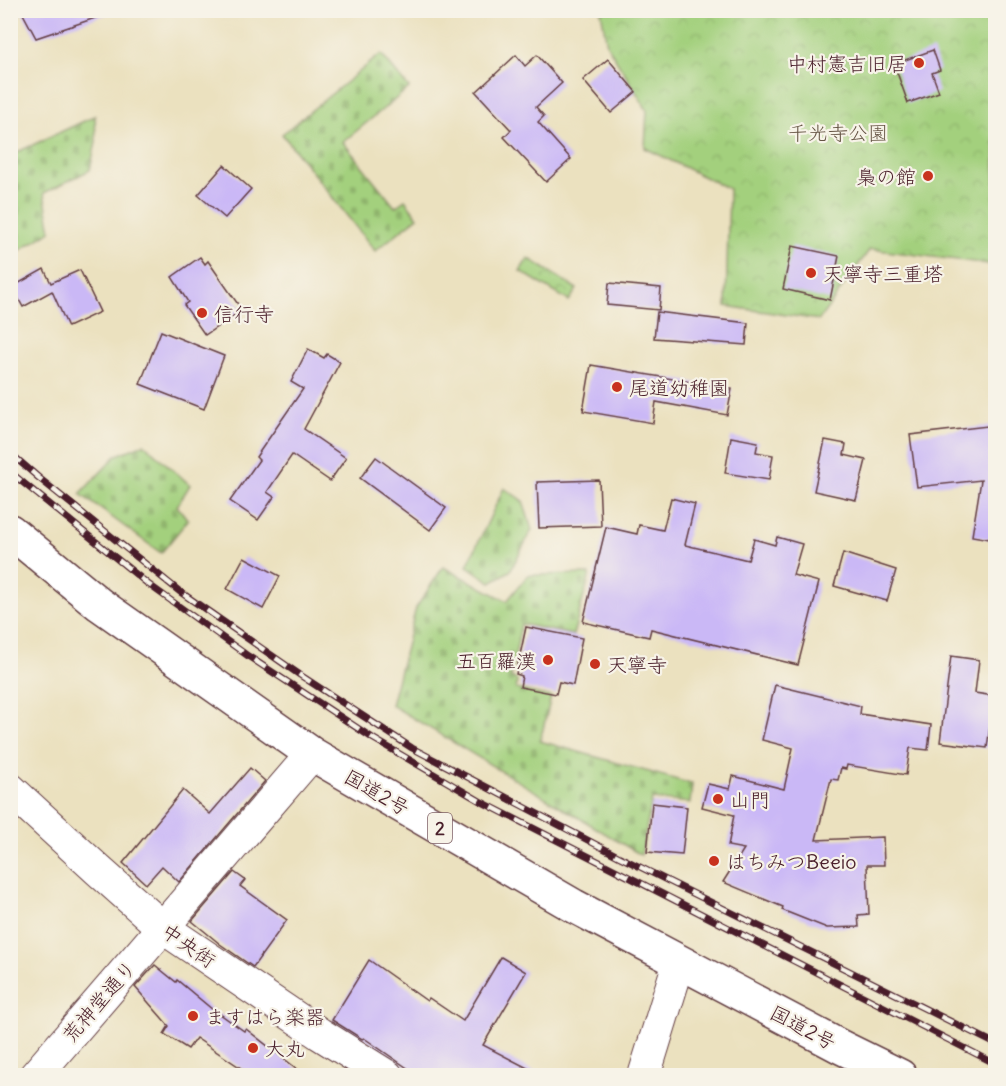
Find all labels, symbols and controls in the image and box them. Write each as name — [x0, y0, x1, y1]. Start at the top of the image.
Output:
place label: 中村憲吉旧居 — [787, 51, 907, 76]
marker: 中村憲吉旧居 — [912, 56, 926, 70]
park label: 千光寺公園 — [788, 120, 888, 145]
place label: 梟の館 — [856, 164, 916, 189]
marker: 梟の館 — [921, 169, 935, 183]
place label: 天寧寺三重塔 — [823, 261, 943, 286]
marker: 天寧寺三重塔 — [804, 266, 818, 280]
place label: 信行寺 — [214, 301, 274, 326]
marker: 信行寺 — [195, 306, 209, 320]
place label: 尾道幼稚園 — [629, 375, 729, 400]
marker: 尾道幼稚園 — [610, 380, 624, 394]
place label: 五百羅漢 — [456, 648, 536, 673]
place label: 天寧寺 — [607, 652, 667, 677]
marker: 五百羅漢 — [541, 653, 555, 667]
marker: 天寧寺 — [588, 657, 602, 671]
street label: 国道2号 — [340, 763, 414, 821]
place label: 山門 — [730, 787, 770, 812]
marker: 山門 — [711, 792, 725, 806]
road number: 2 — [428, 813, 452, 843]
place label: はちみつBeeio — [726, 849, 856, 874]
marker: はちみつBeeio — [707, 854, 721, 868]
street label: 中央街 — [157, 918, 221, 972]
street label: 荒神堂通り — [57, 955, 141, 1047]
street label: 国道2号 — [766, 999, 840, 1055]
place label: ますはら楽器 — [205, 1004, 325, 1029]
marker: ますはら楽器 — [186, 1009, 200, 1023]
place label: 大丸 — [265, 1036, 305, 1061]
marker: 大丸 — [246, 1041, 260, 1055]

